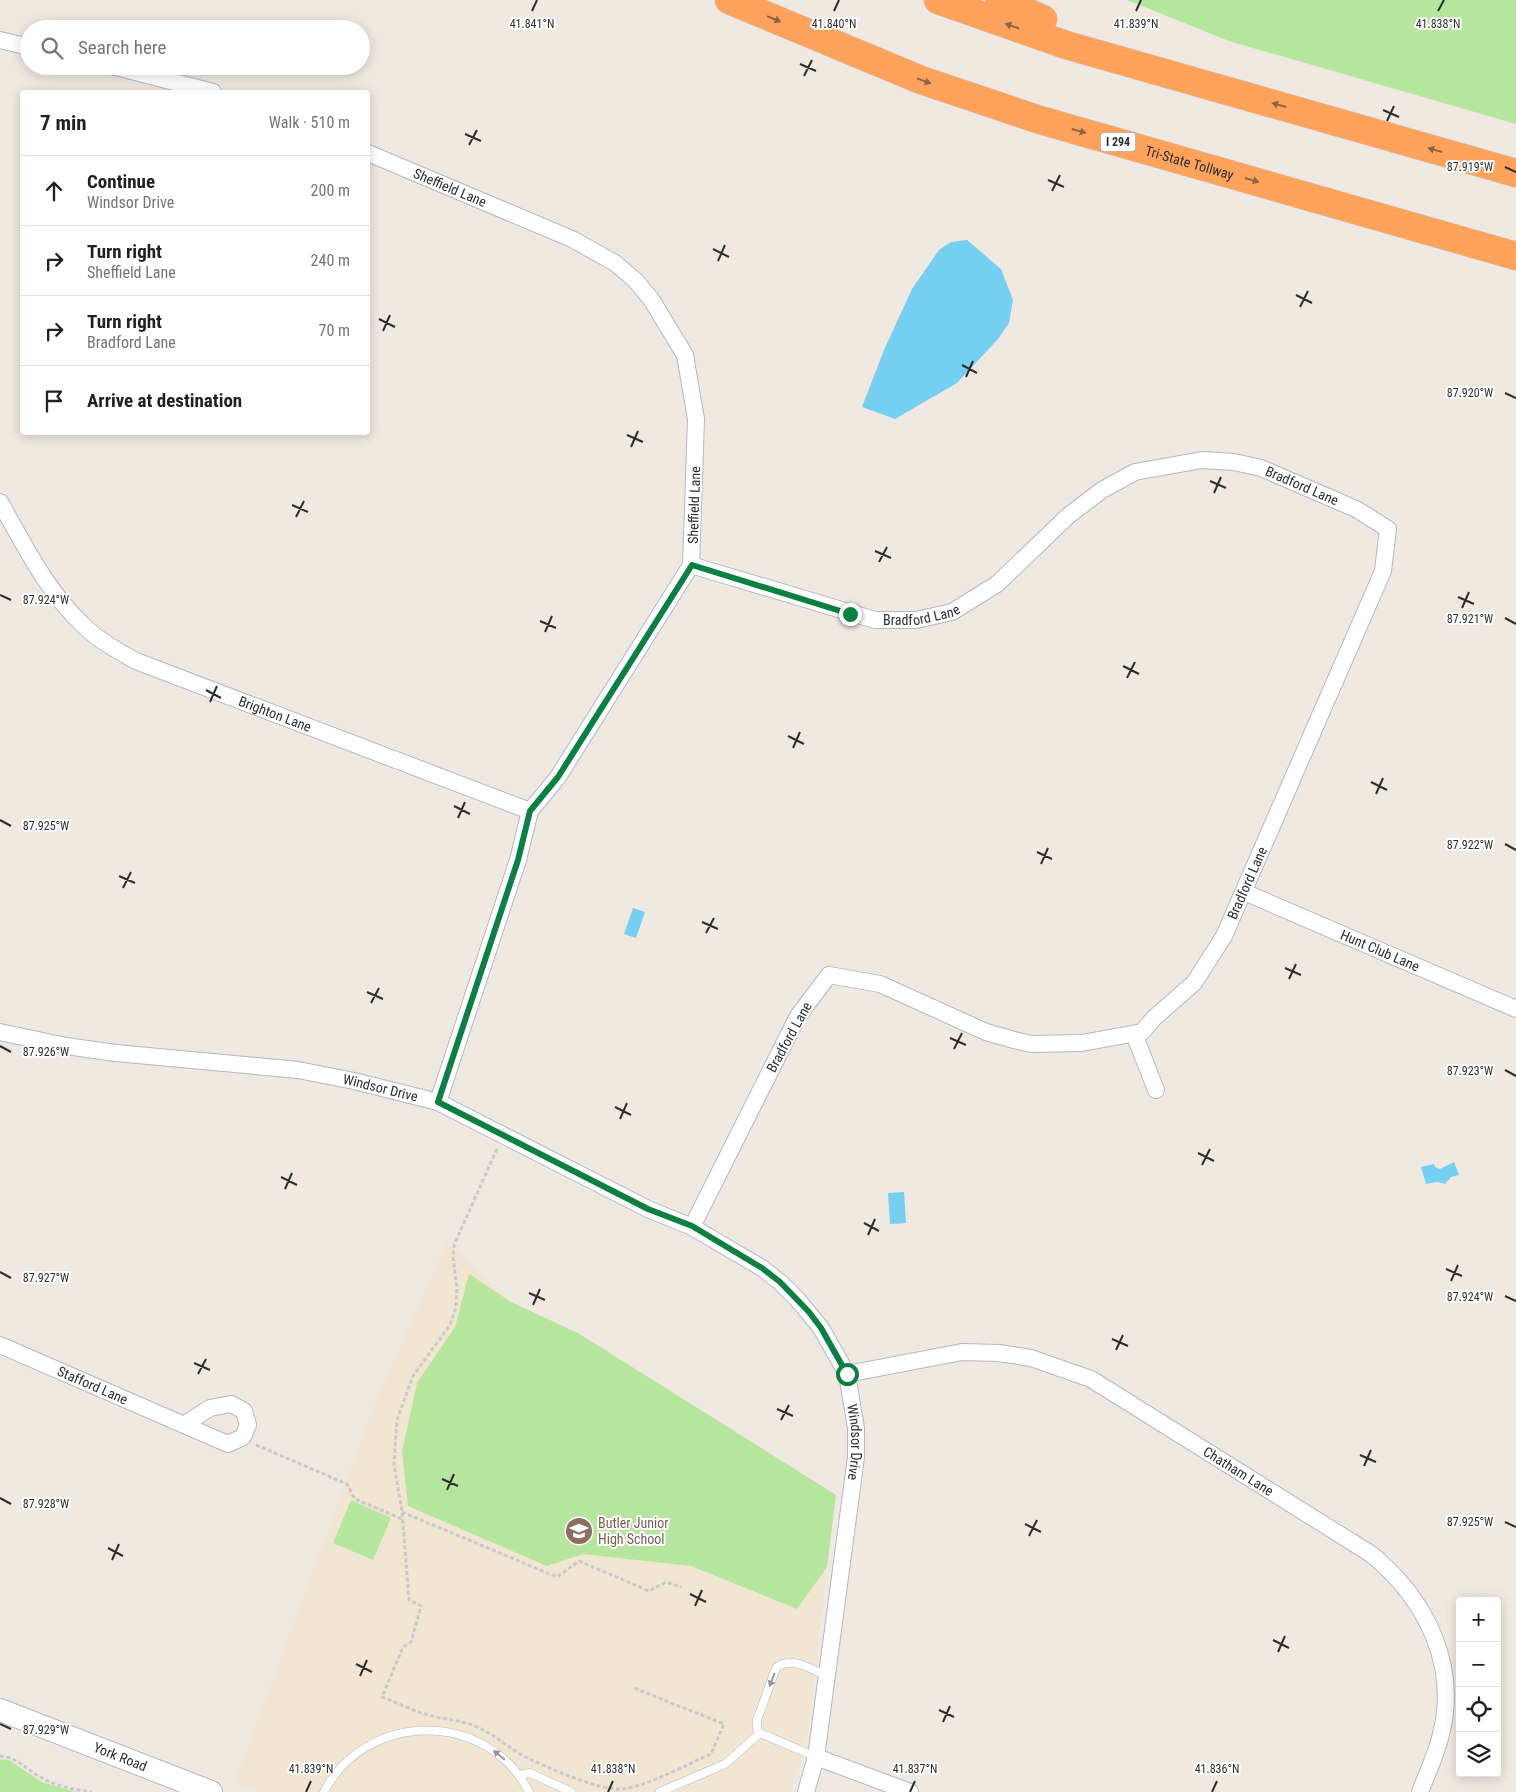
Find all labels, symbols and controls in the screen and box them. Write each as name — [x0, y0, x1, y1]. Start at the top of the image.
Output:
one-way arrow — [767, 16, 781, 24]
text: 41.841°N — [510, 17, 554, 31]
text: 41.840°N — [812, 17, 856, 31]
text: 41.839°N — [1114, 17, 1158, 31]
text: 41.838°N — [1416, 17, 1460, 31]
search box — [20, 20, 370, 75]
one-way arrow — [1004, 22, 1019, 30]
icon: search — [38, 34, 66, 62]
text: Search here — [78, 36, 166, 59]
one-way arrow — [917, 78, 932, 85]
one-way arrow — [1272, 101, 1287, 109]
text: 7 min — [40, 111, 87, 135]
text: Walk · 510 m — [269, 113, 350, 132]
one-way arrow — [1071, 127, 1086, 135]
road number: I 294 — [1100, 132, 1136, 152]
street label: Tri-State Tollway — [1143, 142, 1236, 183]
one-way arrow — [1428, 146, 1443, 154]
text: 87.919°W — [1447, 160, 1493, 174]
street label: Sheffield Lane — [411, 165, 489, 210]
text: Continue — [87, 170, 155, 193]
icon: ahead — [40, 177, 68, 205]
one-way arrow — [1244, 177, 1259, 185]
text: 200 m — [311, 181, 350, 200]
text: Windsor Drive — [87, 193, 174, 212]
text: Turn right — [87, 240, 162, 263]
icon: right — [40, 247, 68, 275]
text: 240 m — [311, 251, 350, 270]
text: Sheffield Lane — [87, 263, 176, 282]
text: Turn right — [87, 310, 162, 333]
icon: right — [40, 317, 68, 345]
text: 70 m — [318, 321, 350, 340]
text: Bradford Lane — [87, 333, 176, 352]
text: 87.920°W — [1447, 386, 1493, 400]
icon: arrive — [40, 387, 68, 415]
text: Arrive at destination — [87, 389, 242, 412]
street label: Bradford Lane — [1263, 463, 1341, 509]
street label: Sheffield Lane — [685, 465, 703, 544]
text: 87.924°W — [23, 593, 69, 607]
street label: Bradford Lane — [883, 601, 963, 629]
route end — [839, 603, 862, 626]
text: 87.921°W — [1447, 612, 1493, 626]
street label: Brighton Lane — [236, 693, 314, 735]
text: 87.925°W — [23, 819, 69, 833]
text: 87.922°W — [1447, 838, 1493, 852]
street label: Bradford Lane — [1224, 844, 1270, 922]
street label: Hunt Club Lane — [1338, 926, 1422, 975]
street label: Bradford Lane — [763, 999, 815, 1075]
text: 87.926°W — [23, 1045, 69, 1059]
text: 87.923°W — [1447, 1064, 1493, 1078]
street label: Windsor Drive — [342, 1071, 420, 1105]
text: 87.927°W — [23, 1271, 69, 1285]
text: 87.924°W — [1447, 1290, 1493, 1304]
street label: Stafford Lane — [55, 1363, 131, 1408]
route start — [836, 1363, 859, 1386]
street label: Windsor Drive — [844, 1403, 864, 1482]
street label: Chatham Lane — [1201, 1443, 1277, 1499]
text: 87.928°W — [23, 1497, 69, 1511]
place label: Butler Junior High School — [598, 1515, 669, 1547]
text: 87.925°W — [1447, 1515, 1493, 1529]
school or university icon: Butler Junior High School — [564, 1516, 594, 1546]
map controls — [1456, 1597, 1501, 1777]
button: + — [1456, 1597, 1501, 1642]
button: − — [1456, 1642, 1501, 1687]
one-way arrow — [768, 1672, 775, 1687]
button: locate — [1456, 1687, 1501, 1732]
text: 87.929°W — [23, 1723, 69, 1737]
button: layers — [1456, 1732, 1501, 1777]
street label: York Road — [91, 1739, 149, 1774]
one-way arrow — [492, 1749, 505, 1760]
text: 41.839°N — [289, 1762, 333, 1776]
text: 41.838°N — [591, 1762, 635, 1776]
text: 41.837°N — [893, 1762, 937, 1776]
text: 41.836°N — [1195, 1762, 1239, 1776]

